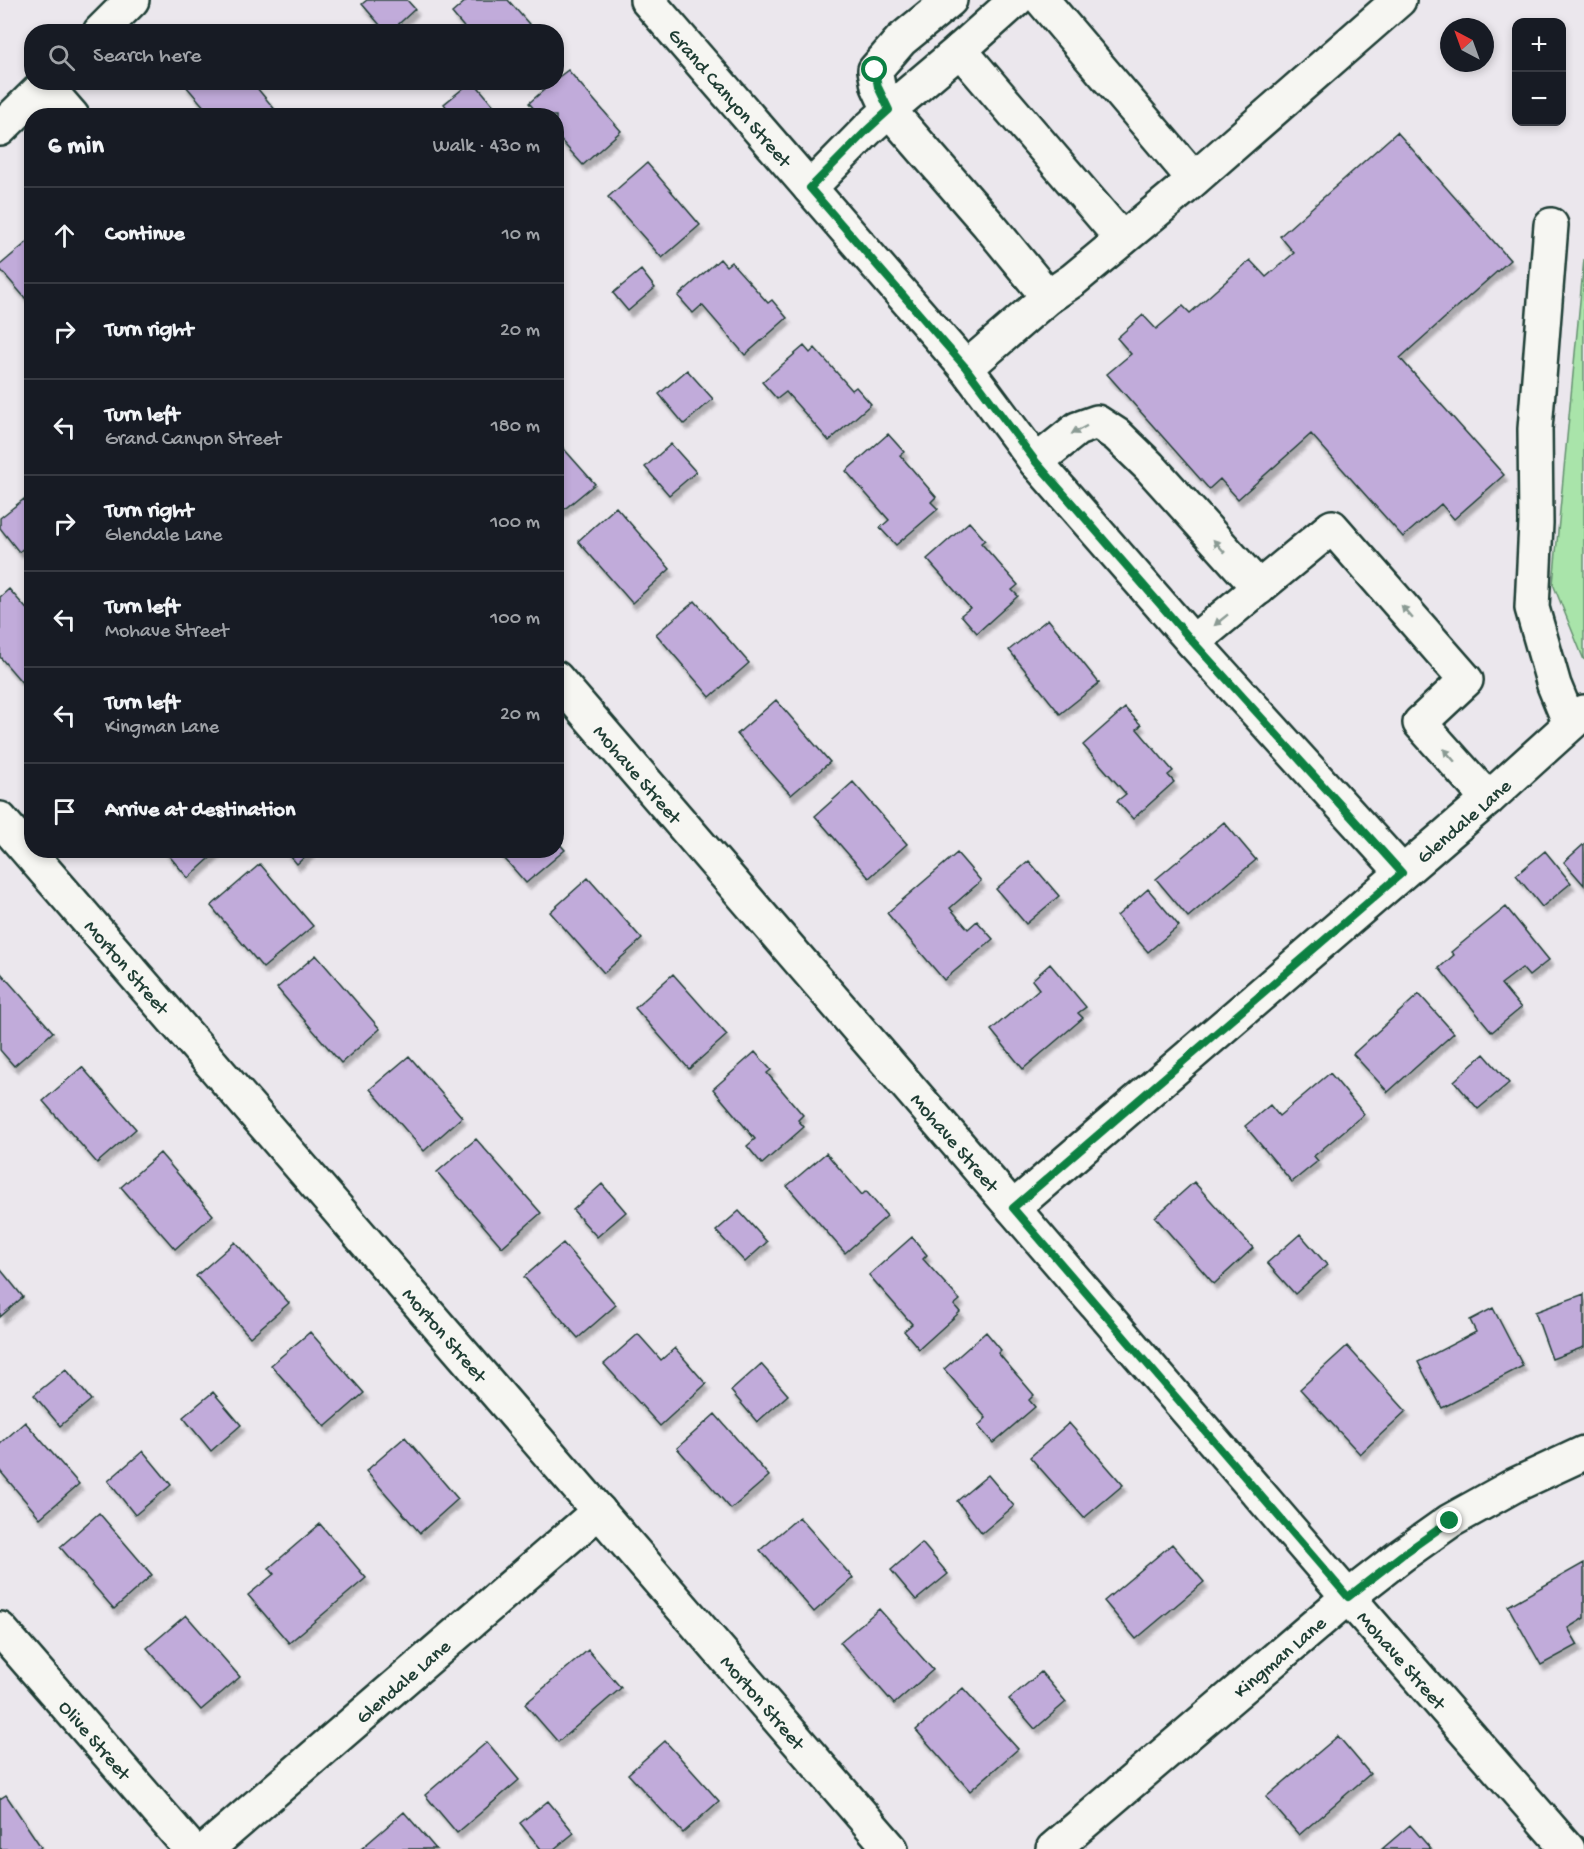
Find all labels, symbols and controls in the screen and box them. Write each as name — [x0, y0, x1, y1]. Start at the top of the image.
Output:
north arrow — [1440, 18, 1494, 72]
map controls — [1512, 18, 1566, 126]
button: + — [1512, 18, 1566, 72]
search box — [24, 24, 564, 90]
street label: Grand Canyon Street — [662, 25, 796, 174]
icon: search — [45, 41, 78, 74]
text: Search here — [93, 44, 201, 70]
route start — [861, 56, 887, 82]
button: − — [1512, 72, 1566, 126]
text: 6 min — [48, 132, 104, 163]
text: Walk · 430 m — [433, 136, 540, 159]
icon: ahead — [48, 219, 81, 252]
text: Continue — [105, 222, 185, 248]
text: 10 m — [502, 224, 540, 247]
icon: right — [48, 315, 81, 348]
text: Turn right — [105, 318, 193, 344]
text: 20 m — [500, 320, 540, 343]
text: Turn left — [105, 403, 179, 429]
icon: left — [48, 411, 81, 444]
text: 180 m — [491, 416, 540, 439]
one-way arrow — [1070, 426, 1087, 435]
text: Grand Canyon Street — [105, 429, 281, 452]
text: Turn right — [105, 499, 193, 525]
icon: right — [48, 507, 81, 540]
text: 100 m — [490, 512, 540, 535]
text: Glendale Lane — [105, 525, 222, 548]
one-way arrow — [1212, 538, 1226, 553]
text: Turn left — [105, 595, 179, 621]
icon: left — [48, 603, 81, 636]
one-way arrow — [1401, 605, 1414, 620]
text: 100 m — [490, 608, 540, 631]
one-way arrow — [1213, 613, 1229, 626]
text: Mohave Street — [105, 621, 228, 644]
text: Turn left — [105, 691, 179, 717]
icon: left — [48, 699, 81, 732]
text: 20 m — [500, 704, 540, 727]
text: Kingman Lane — [105, 717, 219, 740]
street label: Mohave Street — [587, 721, 686, 831]
one-way arrow — [1443, 748, 1456, 763]
street label: Glendale Lane — [1413, 775, 1518, 870]
icon: arrive — [48, 795, 81, 828]
text: Arrive at destination — [105, 798, 295, 824]
street label: Morton Street — [78, 917, 173, 1022]
street label: Mohave Street — [904, 1090, 1003, 1200]
street label: Morton Street — [396, 1284, 491, 1390]
route end — [1436, 1507, 1462, 1533]
street label: Mohave Street — [1351, 1608, 1450, 1717]
street label: Kingman Lane — [1230, 1613, 1332, 1705]
street label: Glendale Lane — [353, 1636, 457, 1730]
street label: Morton Street — [714, 1652, 809, 1757]
street label: Olive Street — [52, 1697, 135, 1787]

